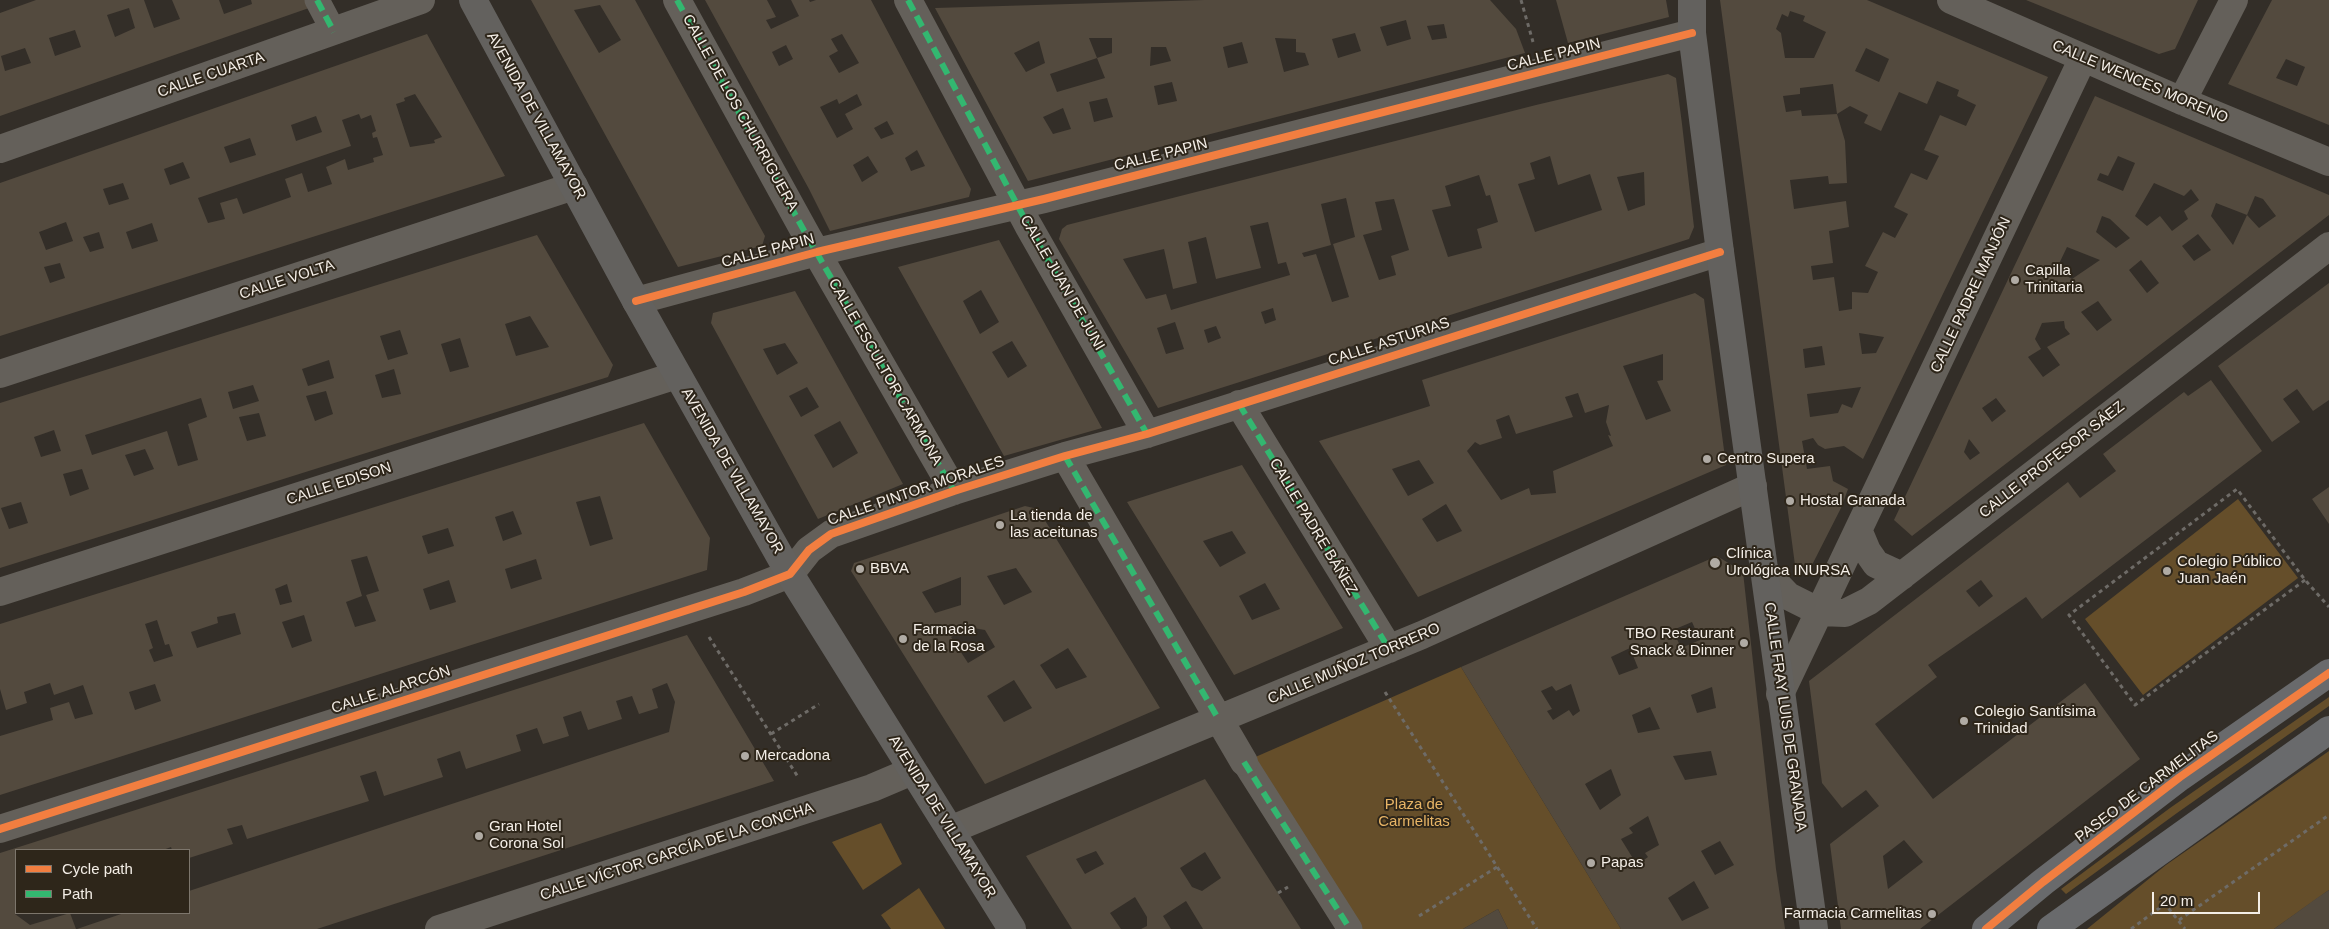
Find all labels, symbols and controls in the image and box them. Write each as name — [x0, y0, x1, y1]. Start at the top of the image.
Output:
street label: CALLE DE LOS CHURRIGUERA — [678, 11, 802, 215]
street label: AVENIDA DE VILLAMAYOR — [482, 29, 590, 203]
street label: CALLE PAPIN — [1505, 35, 1603, 75]
street label: CALLE WENCES MORENO — [2049, 37, 2231, 127]
street label: CALLE CUARTA — [155, 48, 267, 102]
street label: CALLE PAPIN — [1112, 135, 1210, 175]
street label: CALLE JUAN DE JUNI — [1016, 212, 1108, 354]
street label: CALLE PADRE MANJÓN — [1927, 214, 2015, 376]
street label: CALLE PAPIN — [720, 230, 816, 272]
street label: CALLE VOLTA — [237, 256, 337, 304]
place label: Capilla Trinitaria — [2025, 262, 2083, 297]
marker: Capilla Trinitaria — [2009, 274, 2021, 286]
street label: CALLE ESCULTOR CARMONA — [824, 275, 946, 469]
street label: CALLE ASTURIAS — [1326, 314, 1452, 370]
street label: AVENIDA DE VILLAMAYOR — [677, 385, 787, 557]
street label: CALLE PROFESOR SÁEZ — [1976, 398, 2128, 522]
place label: Centro Supera — [1717, 450, 1815, 468]
street label: CALLE PINTOR MORALES — [825, 452, 1007, 530]
marker: Centro Supera — [1701, 453, 1713, 465]
street label: CALLE PADRE BÁÑEZ — [1265, 455, 1361, 599]
street label: CALLE EDISON — [284, 459, 394, 509]
place label: Hostal Granada — [1800, 492, 1905, 510]
marker: Hostal Granada — [1784, 495, 1796, 507]
place label: La tienda de las aceitunas — [1010, 507, 1098, 542]
marker: La tienda de las aceitunas — [994, 519, 1006, 531]
place label: Clínica Urológica INURSA — [1726, 545, 1850, 580]
place label: Colegio Público Juan Jaén — [2177, 553, 2281, 588]
marker: Clínica Urológica INURSA — [1708, 556, 1722, 570]
place label: BBVA — [870, 560, 909, 578]
marker: BBVA — [854, 563, 866, 575]
marker: Colegio Público Juan Jaén — [2161, 565, 2173, 577]
street label: CALLE FRAY LUIS DE GRANADA — [1760, 601, 1810, 833]
street label: CALLE MUÑOZ TORRERO — [1265, 619, 1443, 709]
place label: Farmacia de la Rosa — [913, 621, 985, 656]
place label: TBO Restaurant Snack & Dinner — [1626, 625, 1734, 660]
marker: Farmacia de la Rosa — [897, 633, 909, 645]
marker: TBO Restaurant Snack & Dinner — [1738, 637, 1750, 649]
street label: CALLE ALARCÓN — [329, 662, 453, 718]
place label: Colegio Santísima Trinidad — [1974, 703, 2096, 738]
marker: Colegio Santísima Trinidad — [1958, 715, 1970, 727]
street label: PASEO DE CARMELITAS — [2072, 727, 2222, 847]
street label: AVENIDA DE VILLAMAYOR — [884, 732, 1000, 902]
place label: Mercadona — [755, 747, 830, 765]
marker: Mercadona — [739, 750, 751, 762]
park label: Plaza de Carmelitas — [1378, 796, 1450, 831]
street label: CALLE VÍCTOR GARCÍA DE LA CONCHA — [538, 799, 816, 905]
place label: Gran Hotel Corona Sol — [489, 818, 564, 853]
marker: Gran Hotel Corona Sol — [473, 830, 485, 842]
legend — [15, 849, 190, 914]
place label: Papas — [1601, 854, 1644, 872]
marker: Papas — [1585, 857, 1597, 869]
text: Cycle path — [62, 860, 133, 877]
scale bar — [2154, 882, 2262, 914]
text: Path — [62, 885, 93, 902]
text: 20 m — [2160, 892, 2193, 909]
place label: Farmacia Carmelitas — [1784, 905, 1922, 923]
marker: Farmacia Carmelitas — [1926, 908, 1938, 920]

